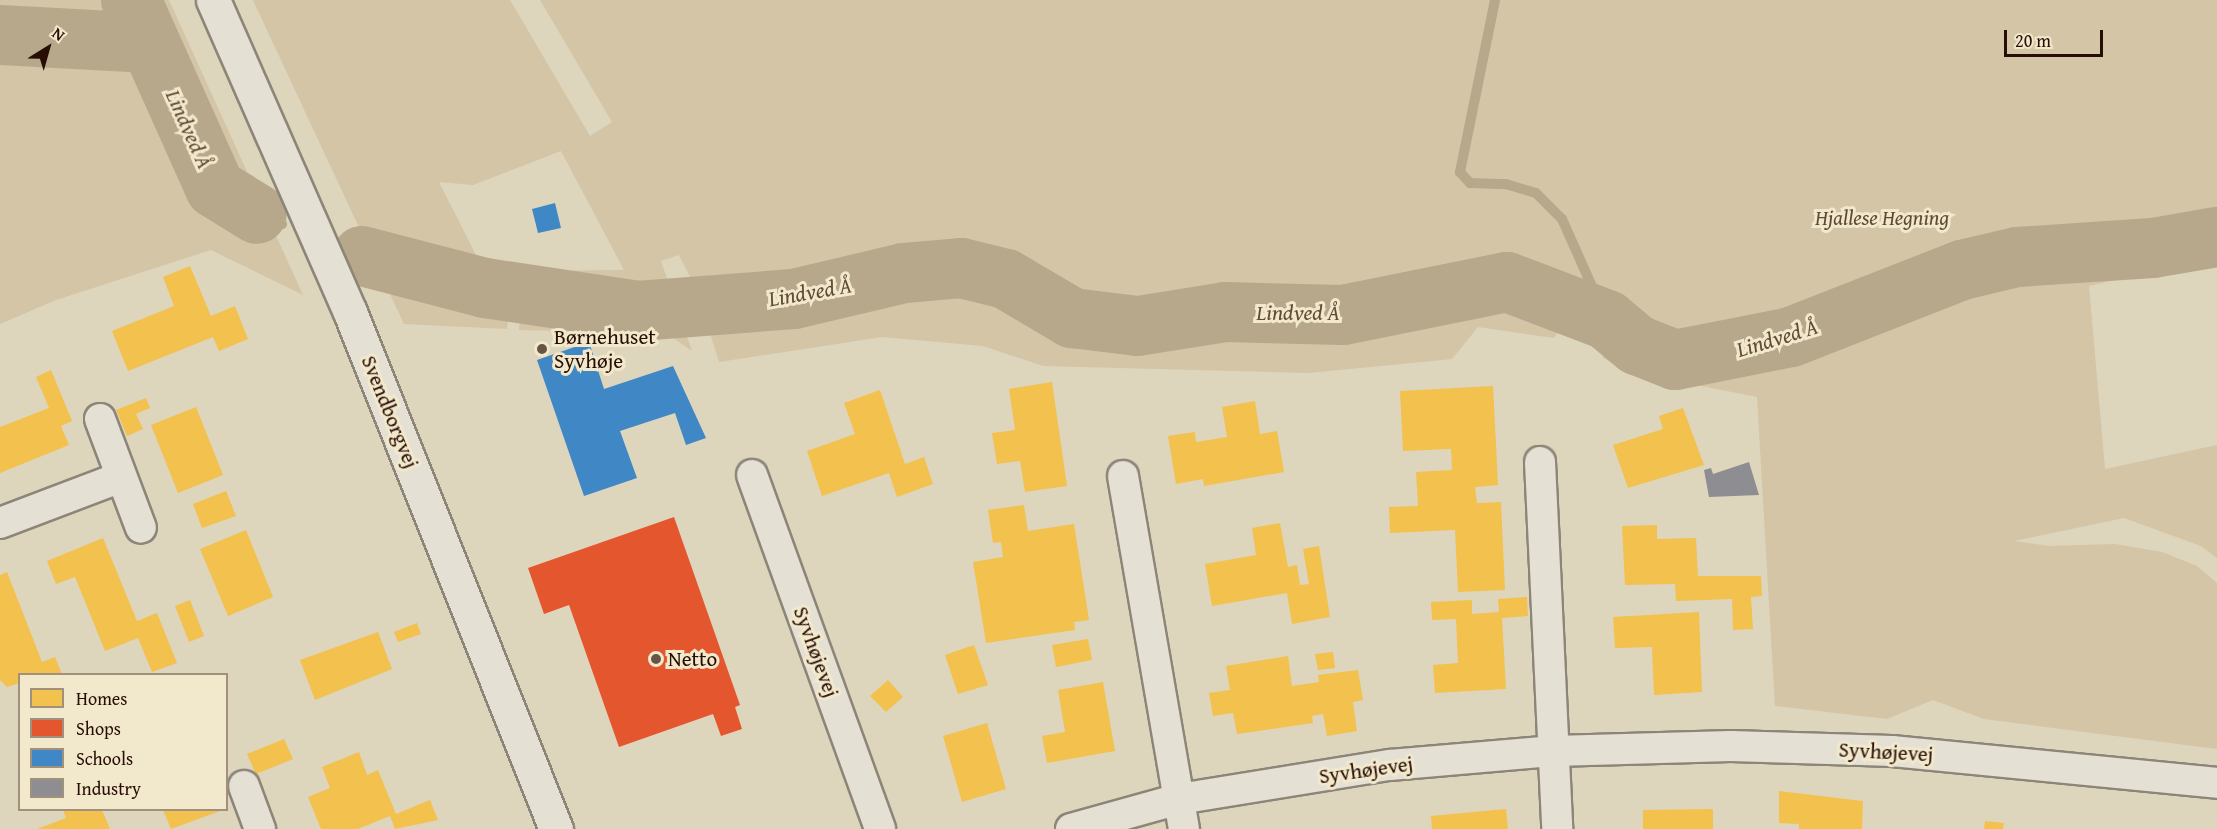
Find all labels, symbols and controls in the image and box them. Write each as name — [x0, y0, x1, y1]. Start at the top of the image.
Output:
north arrow — [18, 18, 78, 78]
scale bar — [2007, 18, 2106, 56]
text: N — [47, 21, 70, 46]
text: 20 m — [2015, 27, 2051, 54]
water label: Lindved Å — [160, 85, 218, 173]
park label: Hjallese Hegning — [1815, 205, 1949, 231]
water label: Lindved Å — [767, 272, 853, 312]
water label: Lindved Å — [1256, 300, 1340, 326]
water label: Lindved Å — [1733, 313, 1821, 363]
place label: Børnehuset Syvhøje — [554, 324, 656, 374]
marker: Børnehuset Syvhøje — [535, 342, 549, 356]
street label: Svendborgvej — [356, 352, 424, 472]
street label: Syvhøjevej — [788, 603, 844, 701]
place label: Netto — [668, 646, 717, 672]
marker: Netto — [649, 652, 663, 666]
legend — [18, 673, 228, 811]
text: Homes — [76, 685, 127, 712]
text: Shops — [76, 715, 121, 742]
street label: Syvhøjevej — [1838, 737, 1934, 767]
text: Schools — [76, 745, 133, 772]
street label: Syvhøjevej — [1317, 751, 1415, 789]
text: Industry — [76, 775, 141, 802]

